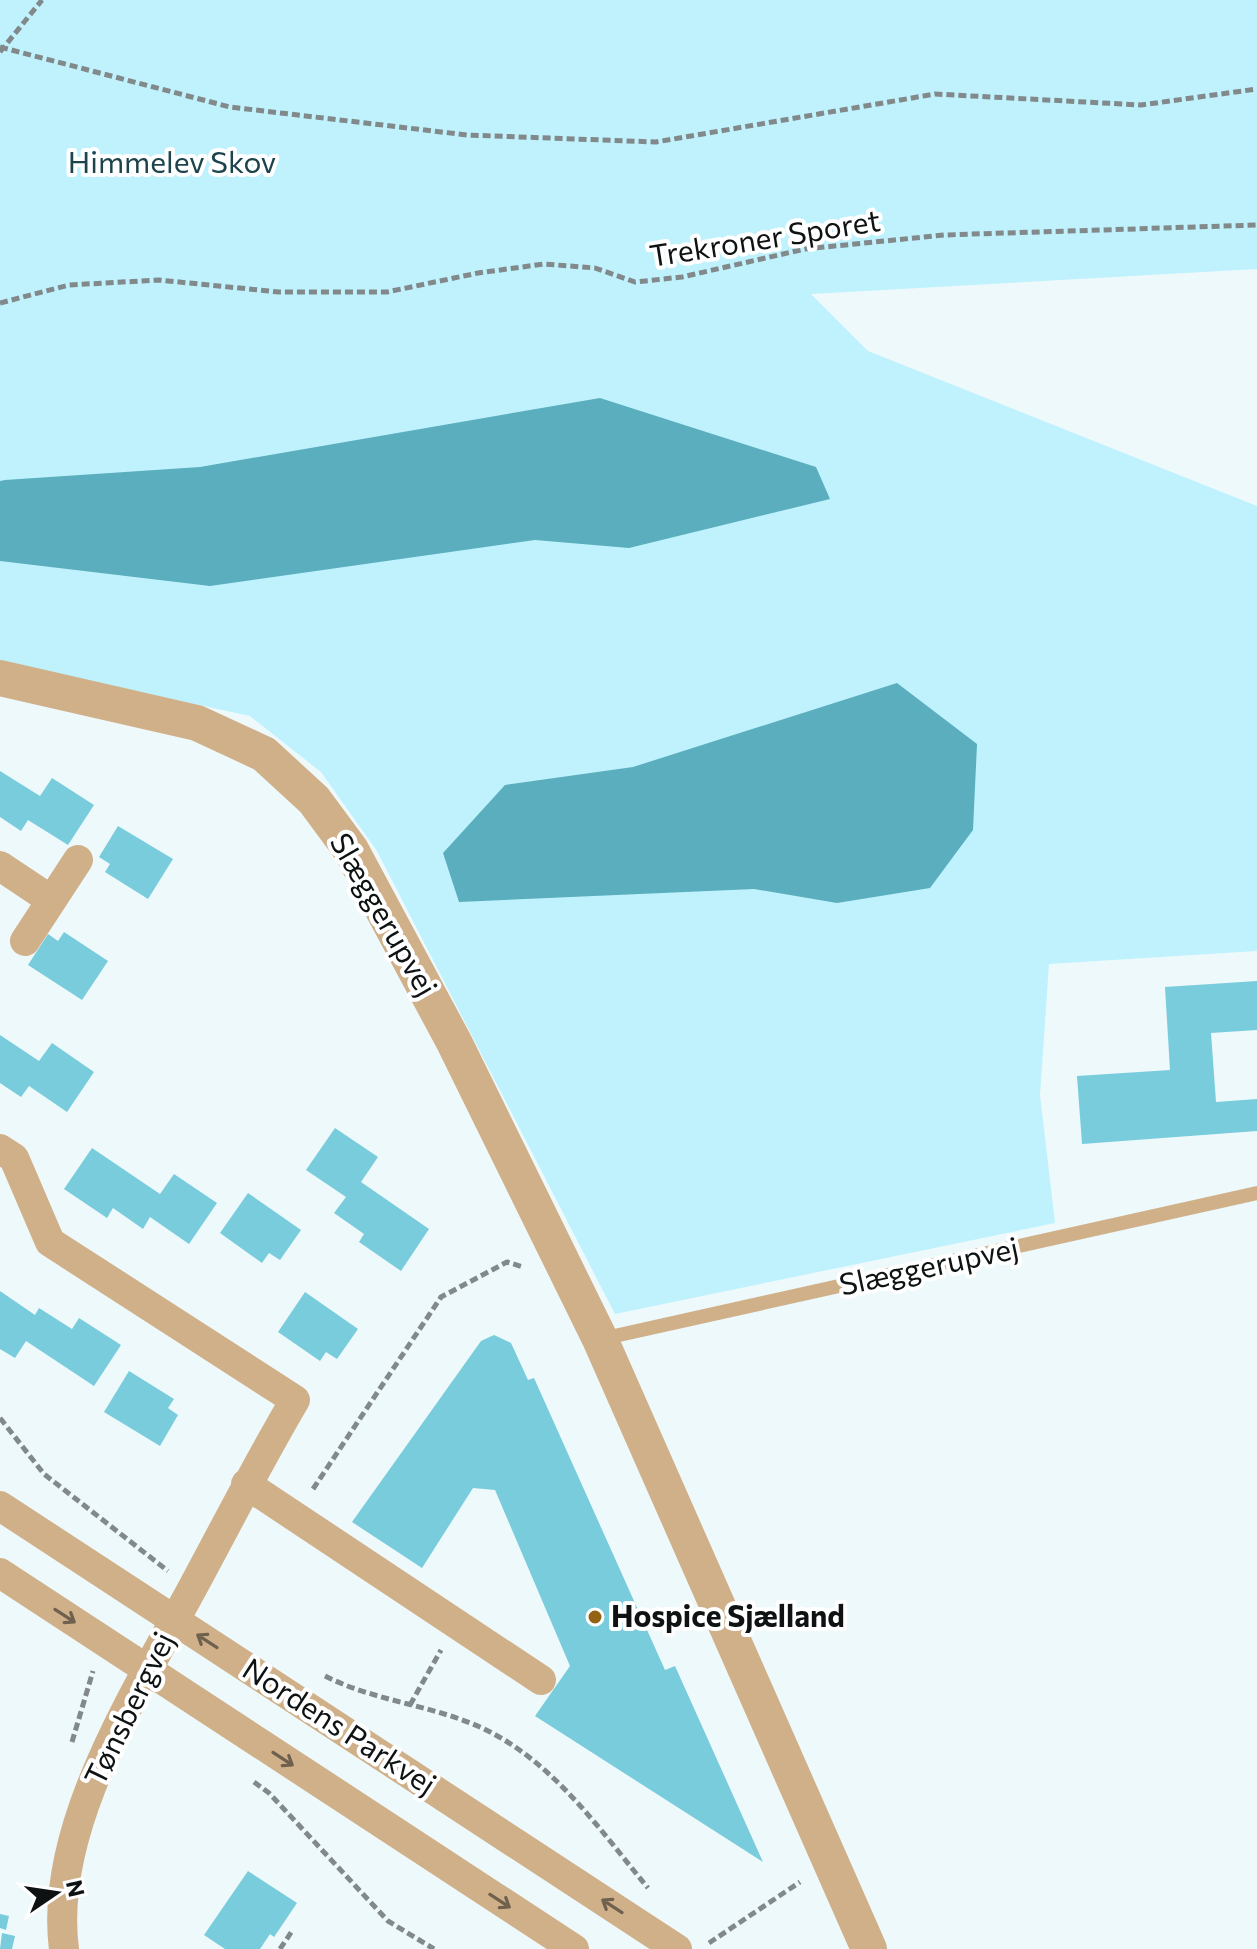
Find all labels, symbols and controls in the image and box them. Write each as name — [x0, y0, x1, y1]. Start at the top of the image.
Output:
park label: Himmelev Skov — [68, 142, 276, 179]
street label: Trekroner Sporet — [647, 200, 883, 273]
street label: Slæggerupvej — [324, 826, 447, 1002]
street label: Slæggerupvej — [836, 1228, 1021, 1302]
place label: Hospice Sjælland — [611, 1596, 845, 1633]
one-way arrow — [54, 1608, 76, 1624]
marker: Hospice Sjælland — [586, 1608, 604, 1626]
street label: Tønsbergvej — [75, 1625, 181, 1791]
one-way arrow — [197, 1633, 219, 1649]
street label: Nordens Parkvej — [237, 1649, 444, 1801]
one-way arrow — [271, 1750, 293, 1767]
north arrow — [16, 1853, 96, 1933]
text: N — [61, 1877, 91, 1899]
one-way arrow — [489, 1892, 511, 1909]
one-way arrow — [602, 1898, 624, 1915]

